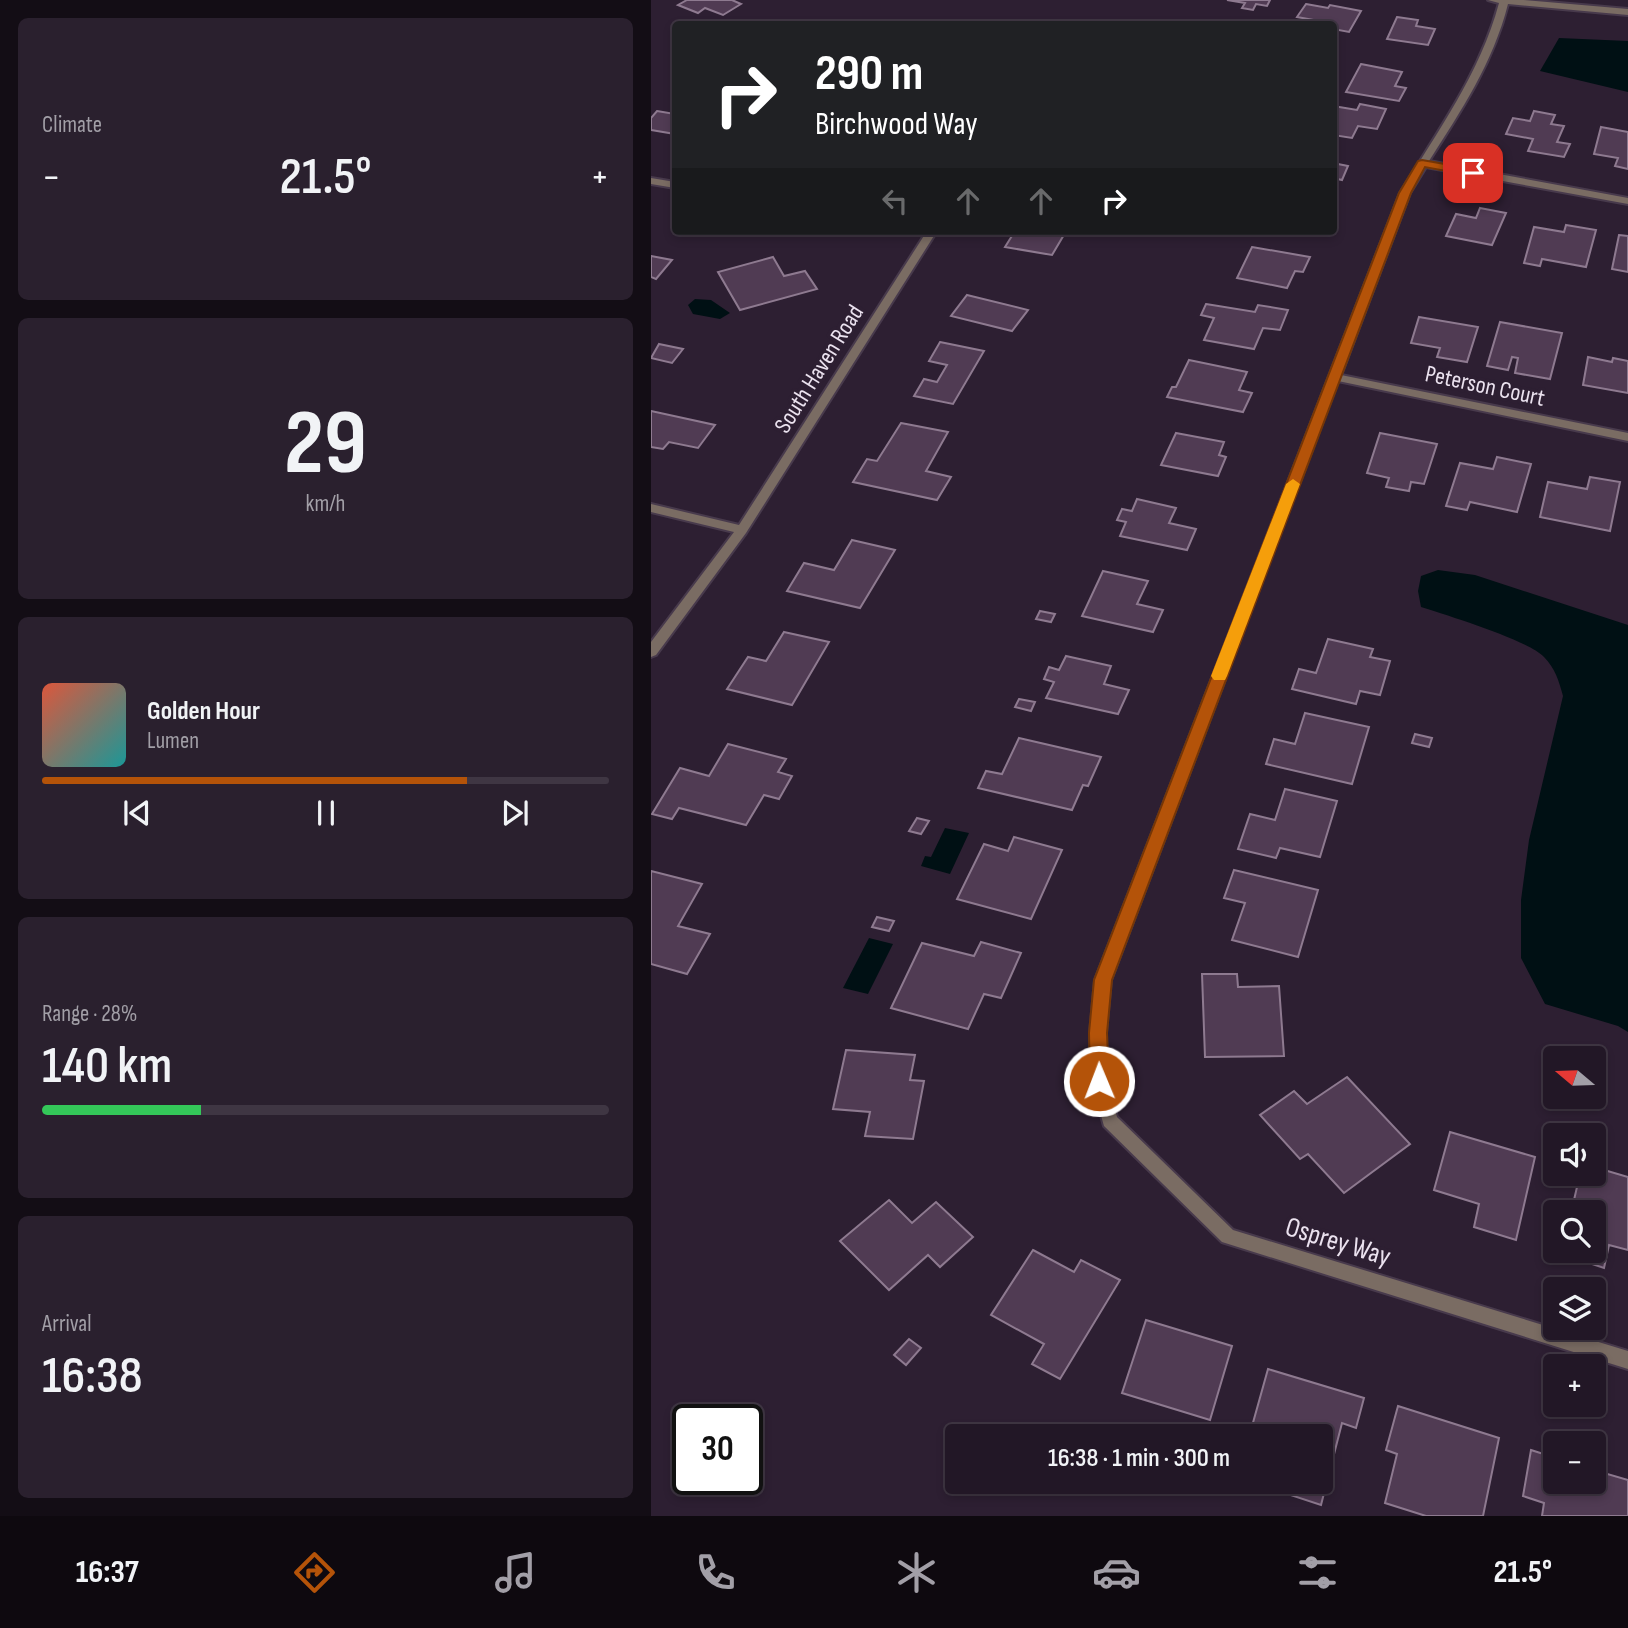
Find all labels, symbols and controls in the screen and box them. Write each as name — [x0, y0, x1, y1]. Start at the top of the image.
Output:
text: 290 m — [815, 45, 923, 104]
icon: right — [700, 49, 791, 140]
text: Birchwood Way — [815, 105, 978, 144]
text: Climate — [42, 111, 102, 139]
pin — [1443, 143, 1503, 203]
text: 21.5° — [280, 146, 371, 209]
icon: arrive — [1454, 154, 1492, 192]
text: − — [42, 155, 61, 200]
text: + — [590, 155, 609, 200]
icon: left — [876, 182, 914, 220]
icon: ahead — [949, 182, 987, 220]
icon: ahead — [1022, 182, 1060, 220]
icon: right — [1095, 182, 1133, 220]
street label: South Haven Road — [768, 300, 870, 438]
street label: Peterson Court — [1423, 359, 1547, 413]
text: 29 — [284, 390, 367, 499]
text: km/h — [306, 490, 345, 518]
text: Golden Hour — [147, 696, 260, 727]
text: Lumen — [147, 727, 199, 755]
icon: previous — [118, 794, 156, 832]
icon: pause — [307, 794, 345, 832]
icon: next — [496, 794, 534, 832]
text: Range · 28% — [42, 1000, 137, 1028]
text: 140 km — [42, 1035, 172, 1098]
position arrow — [1062, 1044, 1136, 1118]
north arrow — [1543, 1046, 1607, 1110]
map controls — [1543, 1046, 1606, 1494]
button: sound — [1543, 1123, 1606, 1186]
button: search — [1543, 1200, 1606, 1263]
street label: Osprey Way — [1281, 1210, 1395, 1274]
button: layers — [1543, 1277, 1606, 1340]
text: Arrival — [42, 1310, 91, 1338]
text: 16:38 — [42, 1345, 143, 1408]
button: + — [1543, 1354, 1606, 1417]
speed limit sign: 30 — [672, 1404, 763, 1495]
button: − — [1543, 1431, 1606, 1494]
text: 16:38 · 1 min · 300 m — [1048, 1443, 1230, 1474]
icon: directions — [290, 1548, 339, 1597]
icon: music — [491, 1548, 540, 1597]
icon: phone — [691, 1548, 740, 1597]
icon: climate — [892, 1548, 941, 1597]
icon: car — [1092, 1548, 1141, 1597]
icon: filters — [1293, 1548, 1342, 1597]
text: 16:37 — [76, 1553, 139, 1592]
text: 21.5° — [1493, 1553, 1552, 1592]

